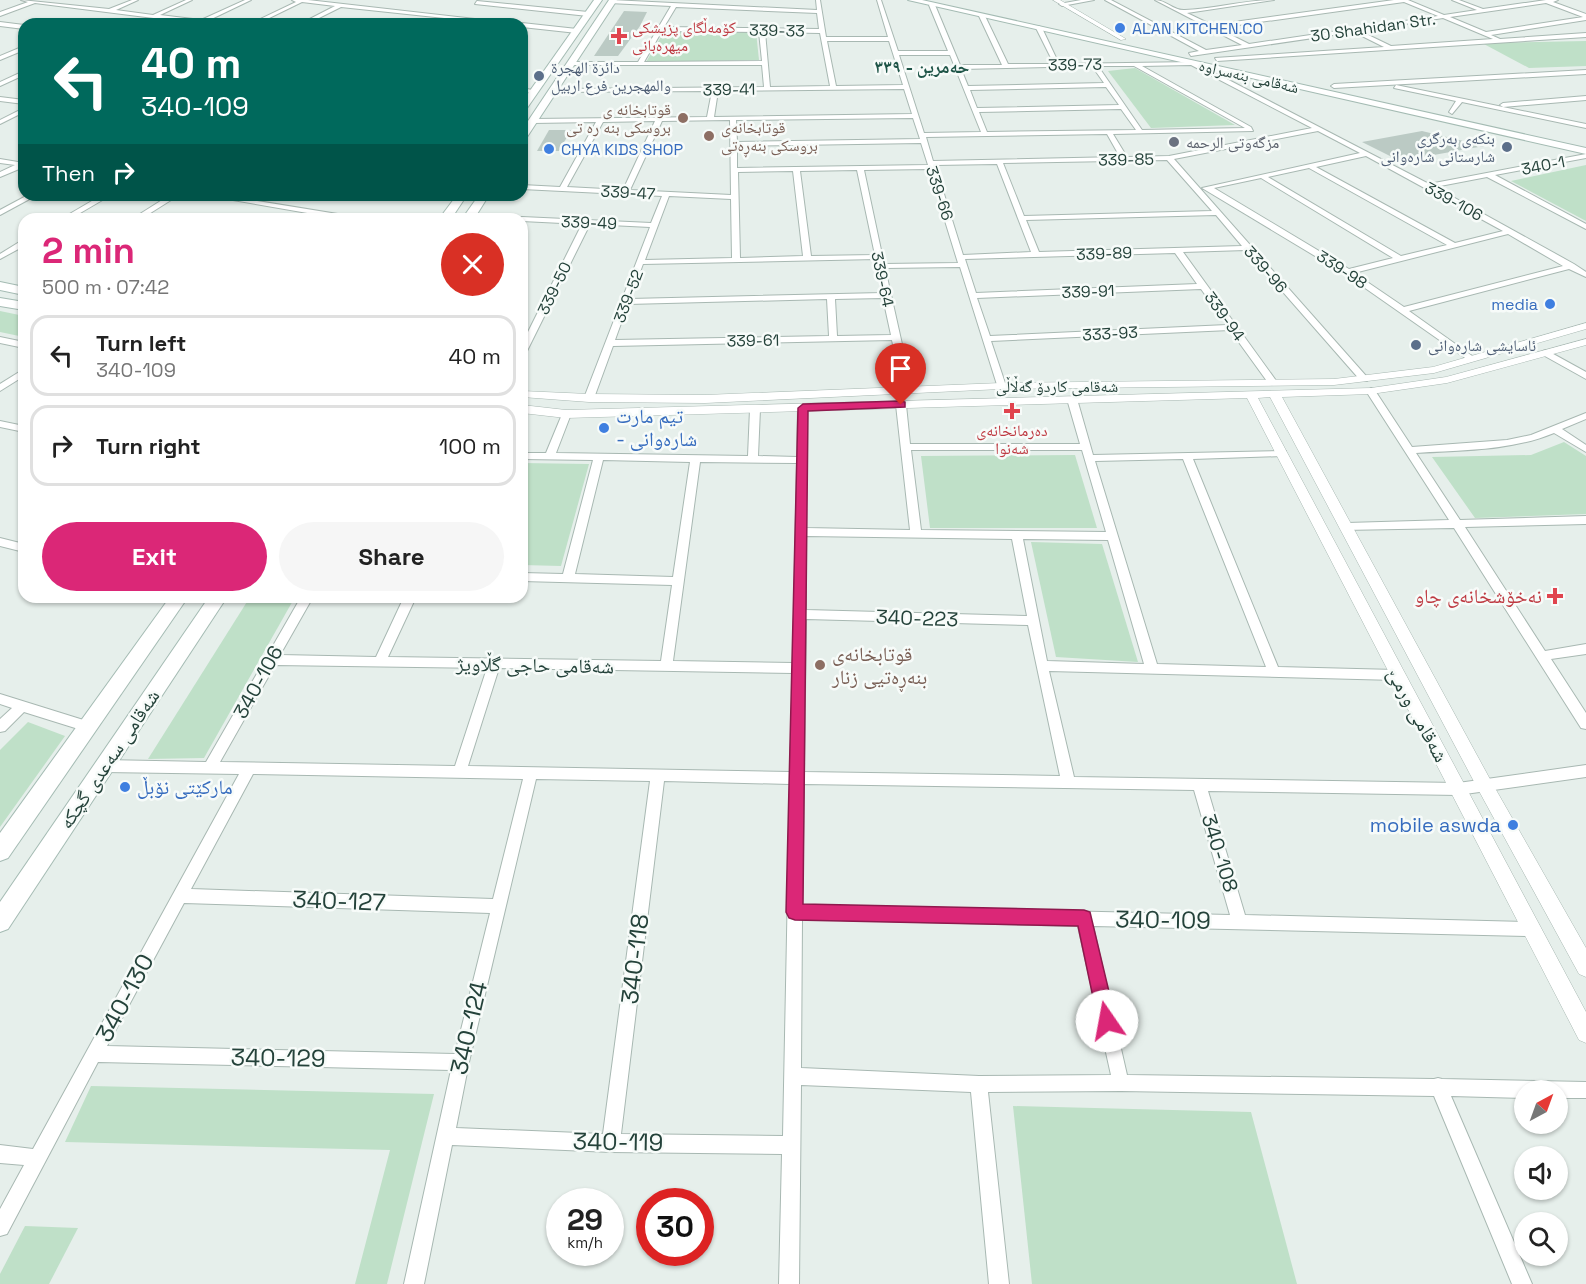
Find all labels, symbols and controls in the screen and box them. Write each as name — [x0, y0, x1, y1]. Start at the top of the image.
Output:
street label: 30 Shahidan Str. — [1309, 8, 1437, 47]
place label: کۆمەڵگای پزیشکی میهرەبانی — [632, 17, 736, 56]
place label: ALAN KITCHEN.CO — [1132, 18, 1263, 39]
street label: 339-33 — [749, 20, 805, 41]
marker: ALAN KITCHEN.CO — [1113, 21, 1127, 35]
marker: کۆمەڵگای پزیشکی میهرەبانی — [610, 27, 628, 45]
text: 40 m — [141, 37, 241, 90]
icon: left — [42, 42, 120, 120]
street label: 339-73 — [1048, 54, 1102, 75]
district label: حەمرین - ٣٣٩ — [875, 55, 970, 78]
street label: شەقامی بنەسراوە — [1197, 55, 1301, 98]
place label: دائرة الهجرة والمهجرين فرع اربيل — [551, 57, 671, 96]
marker: دائرة الهجرة والمهجرين فرع اربيل — [532, 69, 546, 83]
street label: 339-41 — [702, 79, 756, 100]
text: 340-109 — [141, 89, 249, 124]
place label: قوتابخانه ى بروسكى بنه ره تى — [566, 99, 671, 138]
marker: قوتابخانه ى بروسكى بنه ره تى — [676, 111, 690, 125]
place label: قوتابخانەی بروسکی بنەڕەتی — [721, 117, 818, 158]
place label: بنكەی بەرگری شارستانی شارەوانی — [1380, 128, 1495, 167]
marker: قوتابخانەی بروسکی بنەڕەتی — [702, 129, 716, 143]
place label: مزگەوتی الرحمە — [1186, 132, 1279, 153]
marker: مزگەوتی الرحمە — [1167, 135, 1181, 149]
place label: CHYA KIDS SHOP — [561, 139, 683, 160]
marker: بنكەی بەرگری شارستانی شارەوانی — [1500, 140, 1514, 154]
marker: CHYA KIDS SHOP — [542, 142, 556, 156]
street label: 339-85 — [1098, 149, 1154, 170]
street label: 340-1 — [1520, 151, 1567, 180]
icon: right — [107, 156, 140, 189]
text: Then — [42, 159, 95, 187]
street label: 339-66 — [921, 163, 958, 223]
street label: 339-106 — [1421, 177, 1486, 226]
street label: 339-47 — [600, 181, 656, 204]
street label: 339-49 — [561, 211, 617, 234]
text: 2 min — [42, 228, 135, 274]
button: close — [441, 233, 504, 296]
street label: 339-96 — [1239, 241, 1292, 297]
street label: 339-89 — [1076, 242, 1132, 265]
street label: 339-98 — [1312, 245, 1371, 294]
street label: 339-64 — [866, 249, 899, 309]
street label: 339-50 — [533, 258, 576, 318]
street label: 339-52 — [609, 267, 648, 326]
text: 500 m · 07:42 — [42, 274, 169, 300]
street label: 339-91 — [1061, 280, 1115, 303]
street label: 339-94 — [1200, 287, 1250, 345]
place label: media — [1491, 294, 1538, 315]
marker: media — [1543, 297, 1557, 311]
street label: 333-93 — [1082, 322, 1138, 345]
text: Turn left — [96, 329, 186, 357]
street label: 339-61 — [726, 330, 780, 351]
place label: ئاسایشی شارەوانی — [1428, 335, 1536, 356]
marker: ئاسایشی شارەوانی — [1409, 338, 1423, 352]
icon: left — [45, 339, 78, 372]
text: 40 m — [449, 342, 501, 370]
pin — [875, 343, 926, 405]
icon: arrive — [884, 352, 917, 385]
text: 340-109 — [96, 357, 176, 383]
street label: شەقامی کاردۆ گەڵاڵی — [996, 375, 1118, 397]
place label: تیم مارت - شارەوانی — [616, 403, 697, 452]
marker: دەرمانخانەی شەنوا — [1005, 404, 1019, 418]
place label: دەرمانخانەی شەنوا — [976, 420, 1048, 459]
marker: تیم مارت - شارەوانی — [597, 421, 611, 435]
icon: right — [45, 429, 78, 462]
text: Turn right — [96, 432, 201, 460]
text: 100 m — [439, 432, 501, 460]
button: Exit — [42, 522, 267, 591]
button: Share — [279, 522, 504, 591]
place label: نەخۆشخانەی چاو — [1415, 583, 1542, 609]
marker: نەخۆشخانەی چاو — [1546, 587, 1564, 605]
street label: 340-223 — [875, 604, 959, 632]
street label: 340-106 — [227, 641, 289, 723]
place label: قوتابخانەی بنەڕەتیی زنار — [831, 641, 927, 693]
street label: شەقامی حاجی گڵاویژ — [455, 651, 614, 679]
marker: قوتابخانەی بنەڕەتیی زنار — [813, 658, 827, 672]
street label: شەقامی ورمێ — [1382, 663, 1454, 767]
street label: شەقامی سەعدی گچکە — [53, 684, 165, 834]
place label: مارکێتی نۆبڵ — [137, 774, 233, 800]
marker: مارکێتی نۆبڵ — [118, 780, 132, 794]
street label: 340-108 — [1196, 811, 1244, 895]
place label: mobile aswda — [1370, 812, 1501, 838]
marker: mobile aswda — [1506, 818, 1520, 832]
street label: 340-127 — [292, 883, 386, 918]
street label: 340-109 — [1115, 903, 1211, 936]
street label: 340-118 — [614, 912, 655, 1006]
street label: 340-130 — [88, 948, 161, 1047]
street label: 340-124 — [443, 978, 494, 1077]
position arrow — [1075, 989, 1139, 1053]
street label: 340-129 — [230, 1041, 326, 1074]
north arrow — [1514, 1080, 1568, 1134]
map controls — [1514, 1080, 1568, 1266]
street label: 340-119 — [572, 1125, 664, 1158]
button: sound — [1514, 1146, 1568, 1200]
speed limit sign: 30 — [636, 1188, 714, 1266]
text: 29 — [567, 1200, 603, 1239]
button: search — [1514, 1212, 1568, 1266]
text: km/h — [567, 1233, 603, 1252]

